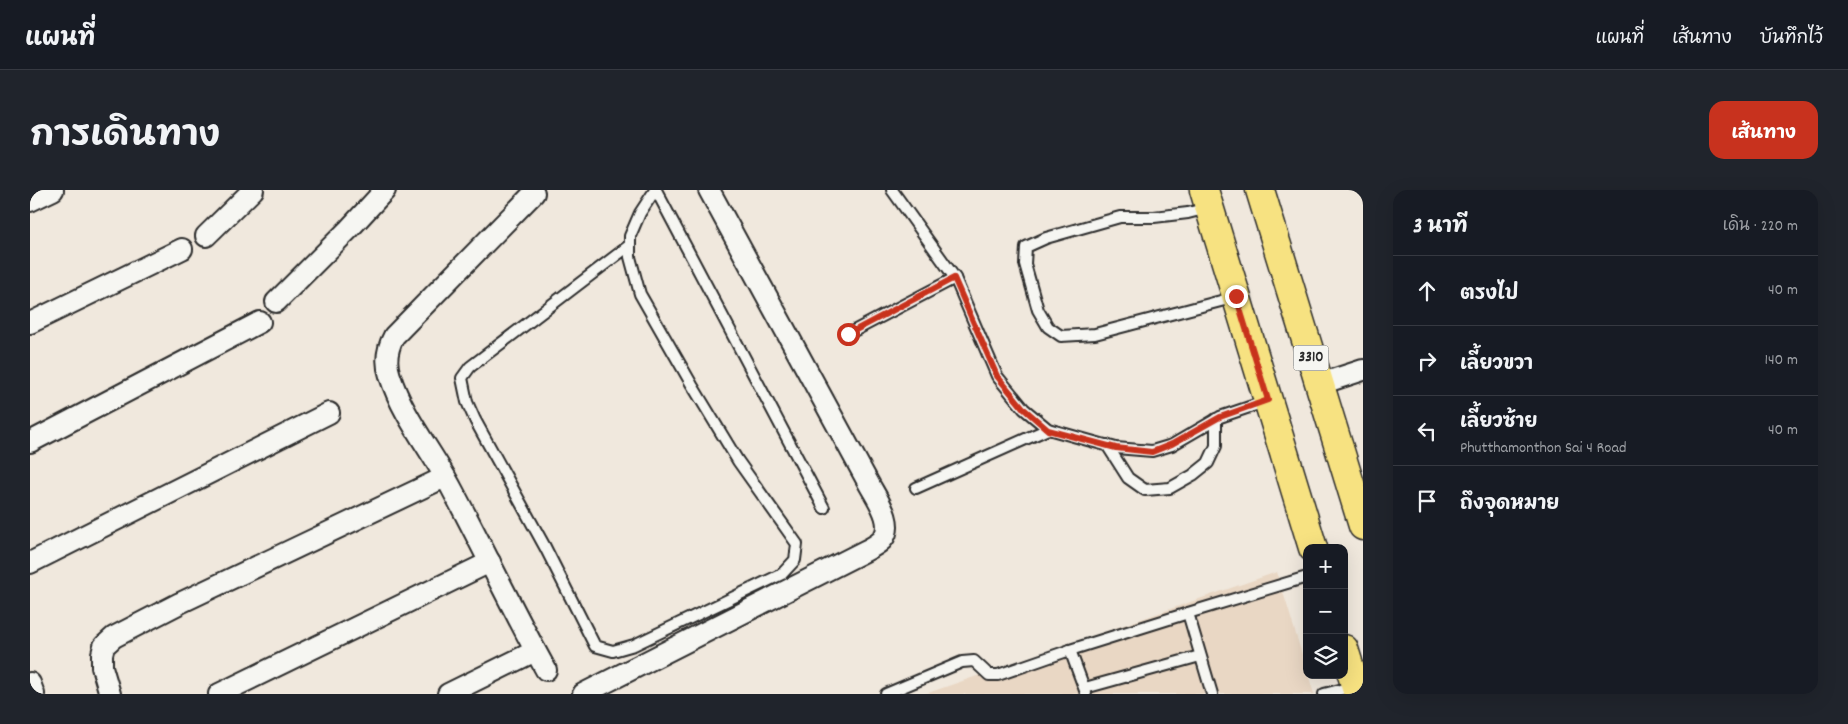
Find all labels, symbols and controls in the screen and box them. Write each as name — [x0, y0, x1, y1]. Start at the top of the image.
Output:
text: แผนที่ — [25, 23, 95, 57]
text: แผนที่ — [1596, 27, 1644, 52]
text: เส้นทาง — [1672, 27, 1732, 52]
text: บันทึกไว้ — [1760, 27, 1823, 52]
button: เส้นทาง — [1709, 101, 1818, 159]
text: การเดินทาง — [30, 113, 220, 163]
text: 3 นาที — [1413, 213, 1468, 243]
text: เดิน · 220 m — [1723, 215, 1798, 238]
icon: ahead — [1413, 277, 1441, 305]
text: 40 m — [1768, 279, 1798, 302]
text: ตรงไป — [1460, 282, 1518, 309]
route end — [1225, 285, 1248, 308]
route start — [837, 323, 860, 346]
road number: 3310 — [1294, 346, 1328, 370]
icon: right — [1413, 347, 1441, 375]
text: 140 m — [1764, 349, 1798, 372]
text: เลี้ยวขวา — [1460, 352, 1533, 379]
text: เลี้ยวซ้าย — [1460, 410, 1537, 437]
icon: left — [1413, 417, 1441, 445]
text: 40 m — [1768, 419, 1798, 442]
text: Phutthamonthon Sai 4 Road — [1460, 437, 1626, 460]
icon: arrive — [1413, 487, 1441, 515]
text: ถึงจุดหมาย — [1460, 492, 1559, 519]
map controls — [1303, 544, 1348, 679]
button: + — [1303, 544, 1348, 589]
button: − — [1303, 589, 1348, 634]
button: layers — [1303, 634, 1348, 679]

